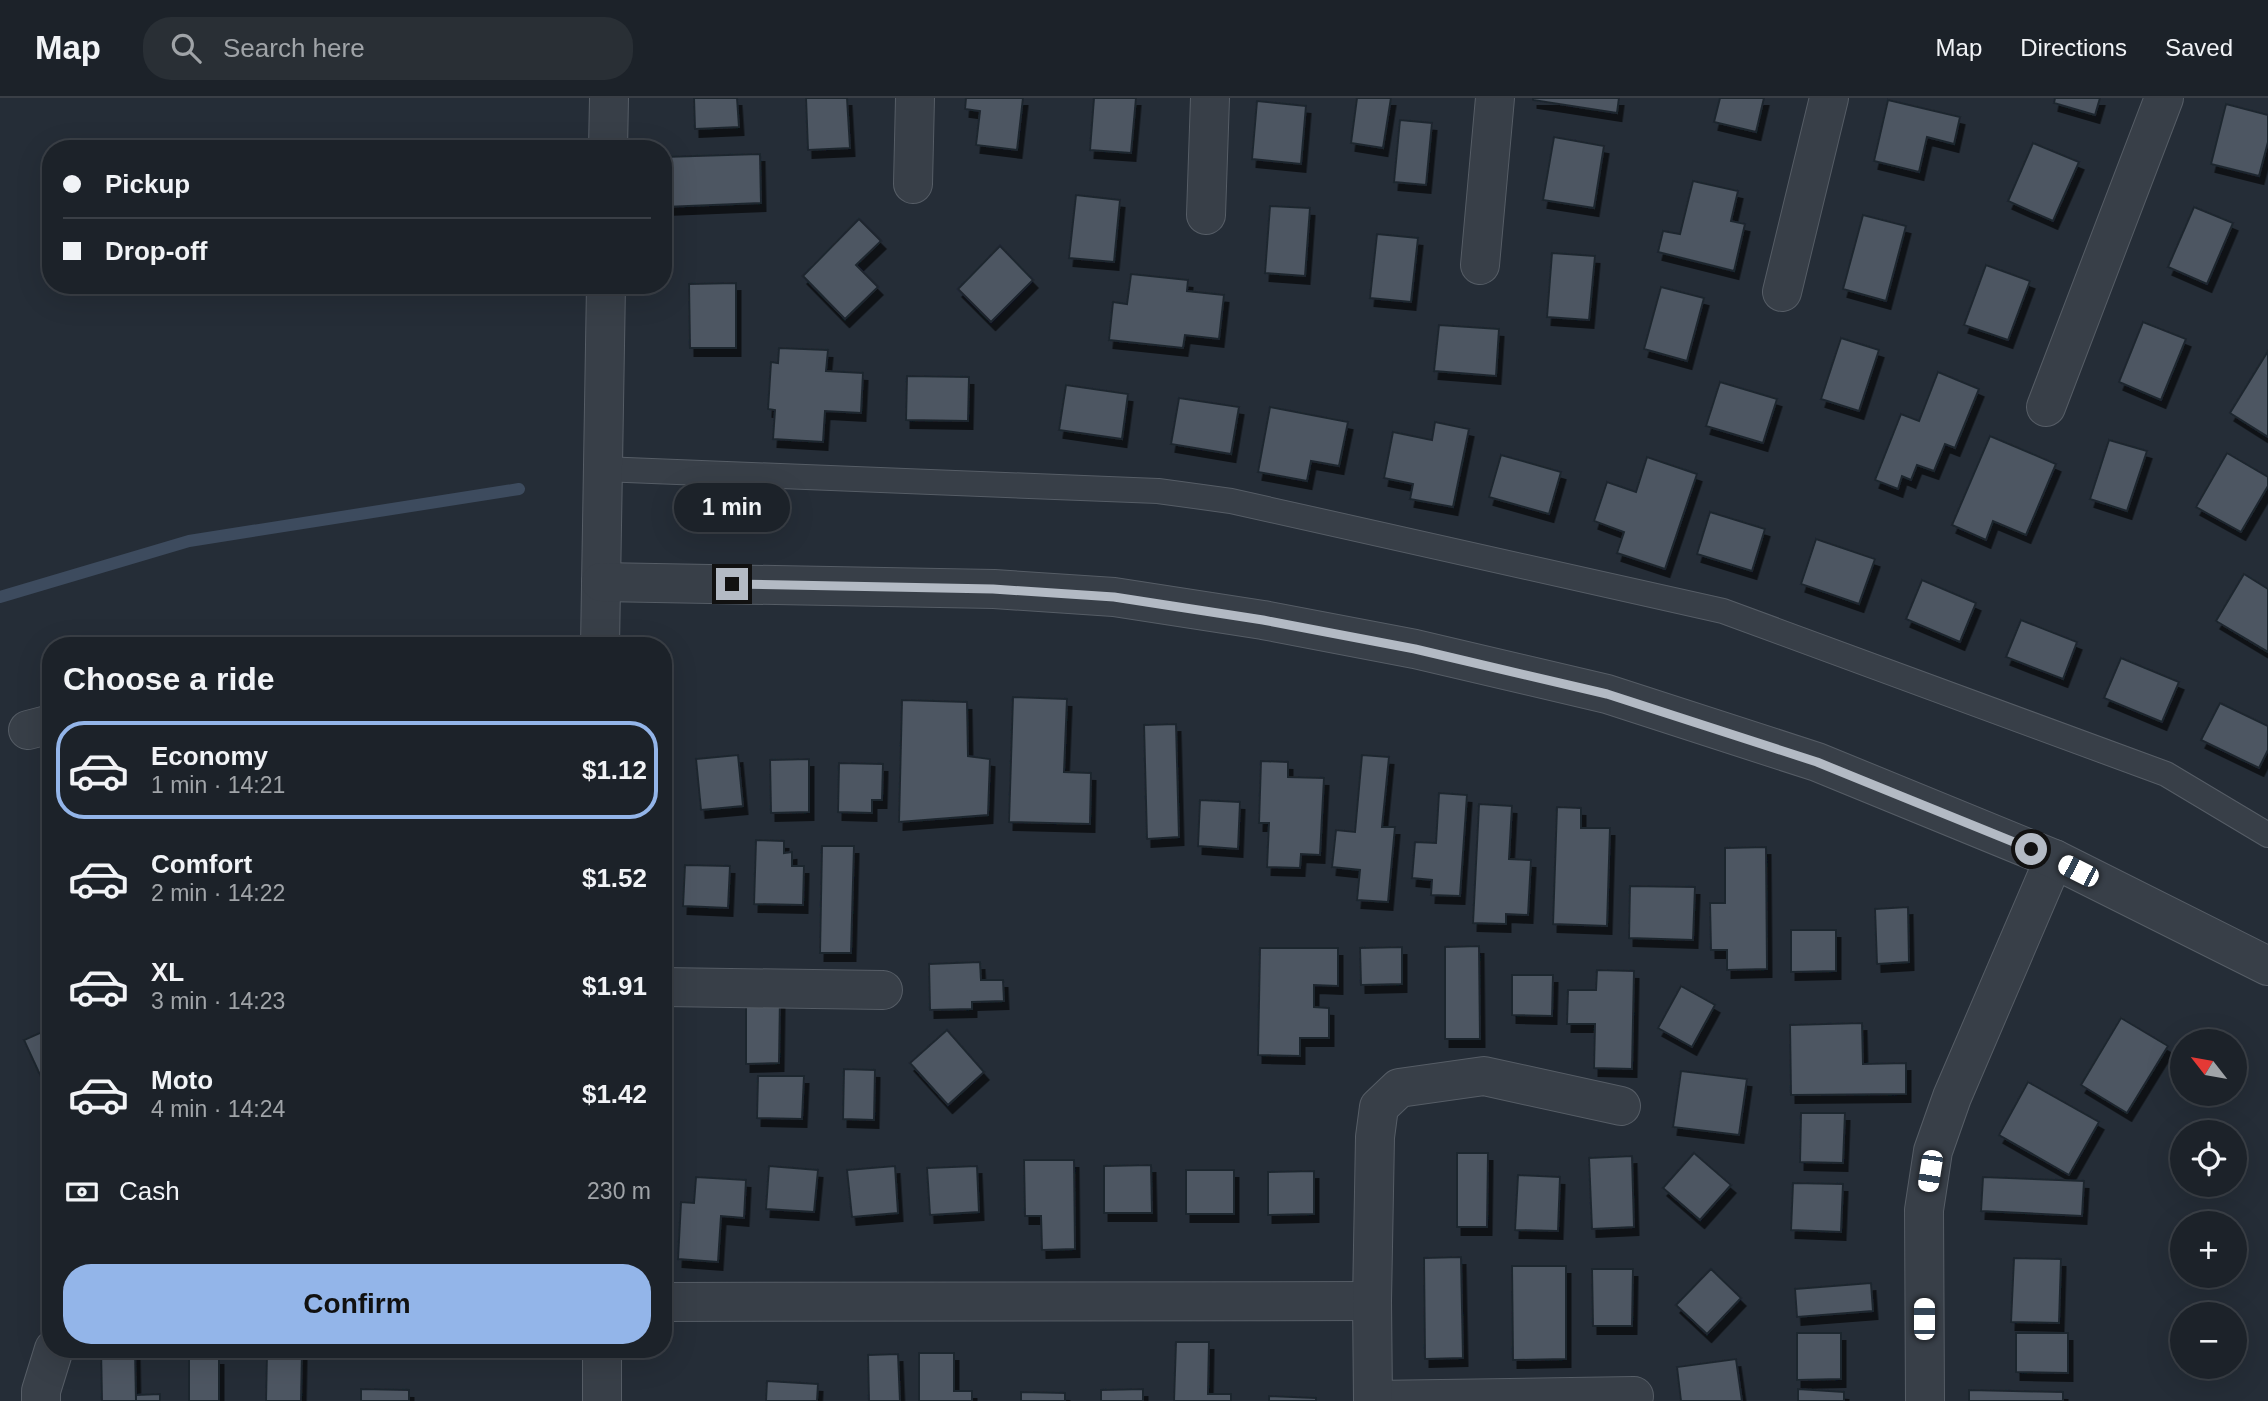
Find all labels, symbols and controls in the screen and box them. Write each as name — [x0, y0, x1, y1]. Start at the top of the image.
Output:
search box — [143, 17, 633, 80]
text: Map — [35, 29, 101, 66]
icon: search — [167, 29, 205, 67]
text: Search here — [223, 33, 365, 63]
text: Map — [1936, 34, 1982, 61]
text: Directions — [2020, 34, 2127, 61]
text: Saved — [2165, 34, 2233, 61]
text: Pickup — [105, 169, 190, 199]
text: Drop-off — [105, 236, 208, 266]
callout: 1 min — [674, 482, 790, 532]
text: 1 min — [702, 494, 762, 520]
route end — [716, 568, 748, 600]
text: Choose a ride — [63, 661, 275, 697]
icon: car — [67, 739, 130, 802]
text: Economy — [151, 741, 268, 771]
text: $1.12 — [582, 755, 647, 785]
text: 1 min · 14:21 — [151, 772, 285, 798]
route start — [2015, 833, 2047, 865]
icon: car — [67, 847, 130, 910]
text: Comfort — [151, 849, 252, 879]
car — [2055, 852, 2102, 890]
text: $1.52 — [582, 863, 647, 893]
text: 2 min · 14:22 — [151, 880, 285, 906]
icon: car — [67, 955, 130, 1018]
text: XL — [151, 957, 184, 987]
text: $1.91 — [582, 971, 647, 1001]
text: 3 min · 14:23 — [151, 988, 285, 1014]
north arrow — [2170, 1029, 2247, 1106]
map controls — [2170, 1029, 2247, 1379]
icon: car — [67, 1063, 130, 1126]
text: Moto — [151, 1065, 213, 1095]
text: $1.42 — [582, 1079, 647, 1109]
text: 4 min · 14:24 — [151, 1096, 285, 1122]
button: locate — [2170, 1120, 2247, 1197]
car — [1917, 1149, 1944, 1193]
icon: cash — [63, 1173, 101, 1211]
text: Cash — [119, 1176, 180, 1206]
text: 230 m — [587, 1178, 651, 1204]
button: + — [2170, 1211, 2247, 1288]
button: Confirm — [63, 1264, 651, 1344]
car — [1914, 1298, 1935, 1340]
button: − — [2170, 1302, 2247, 1379]

